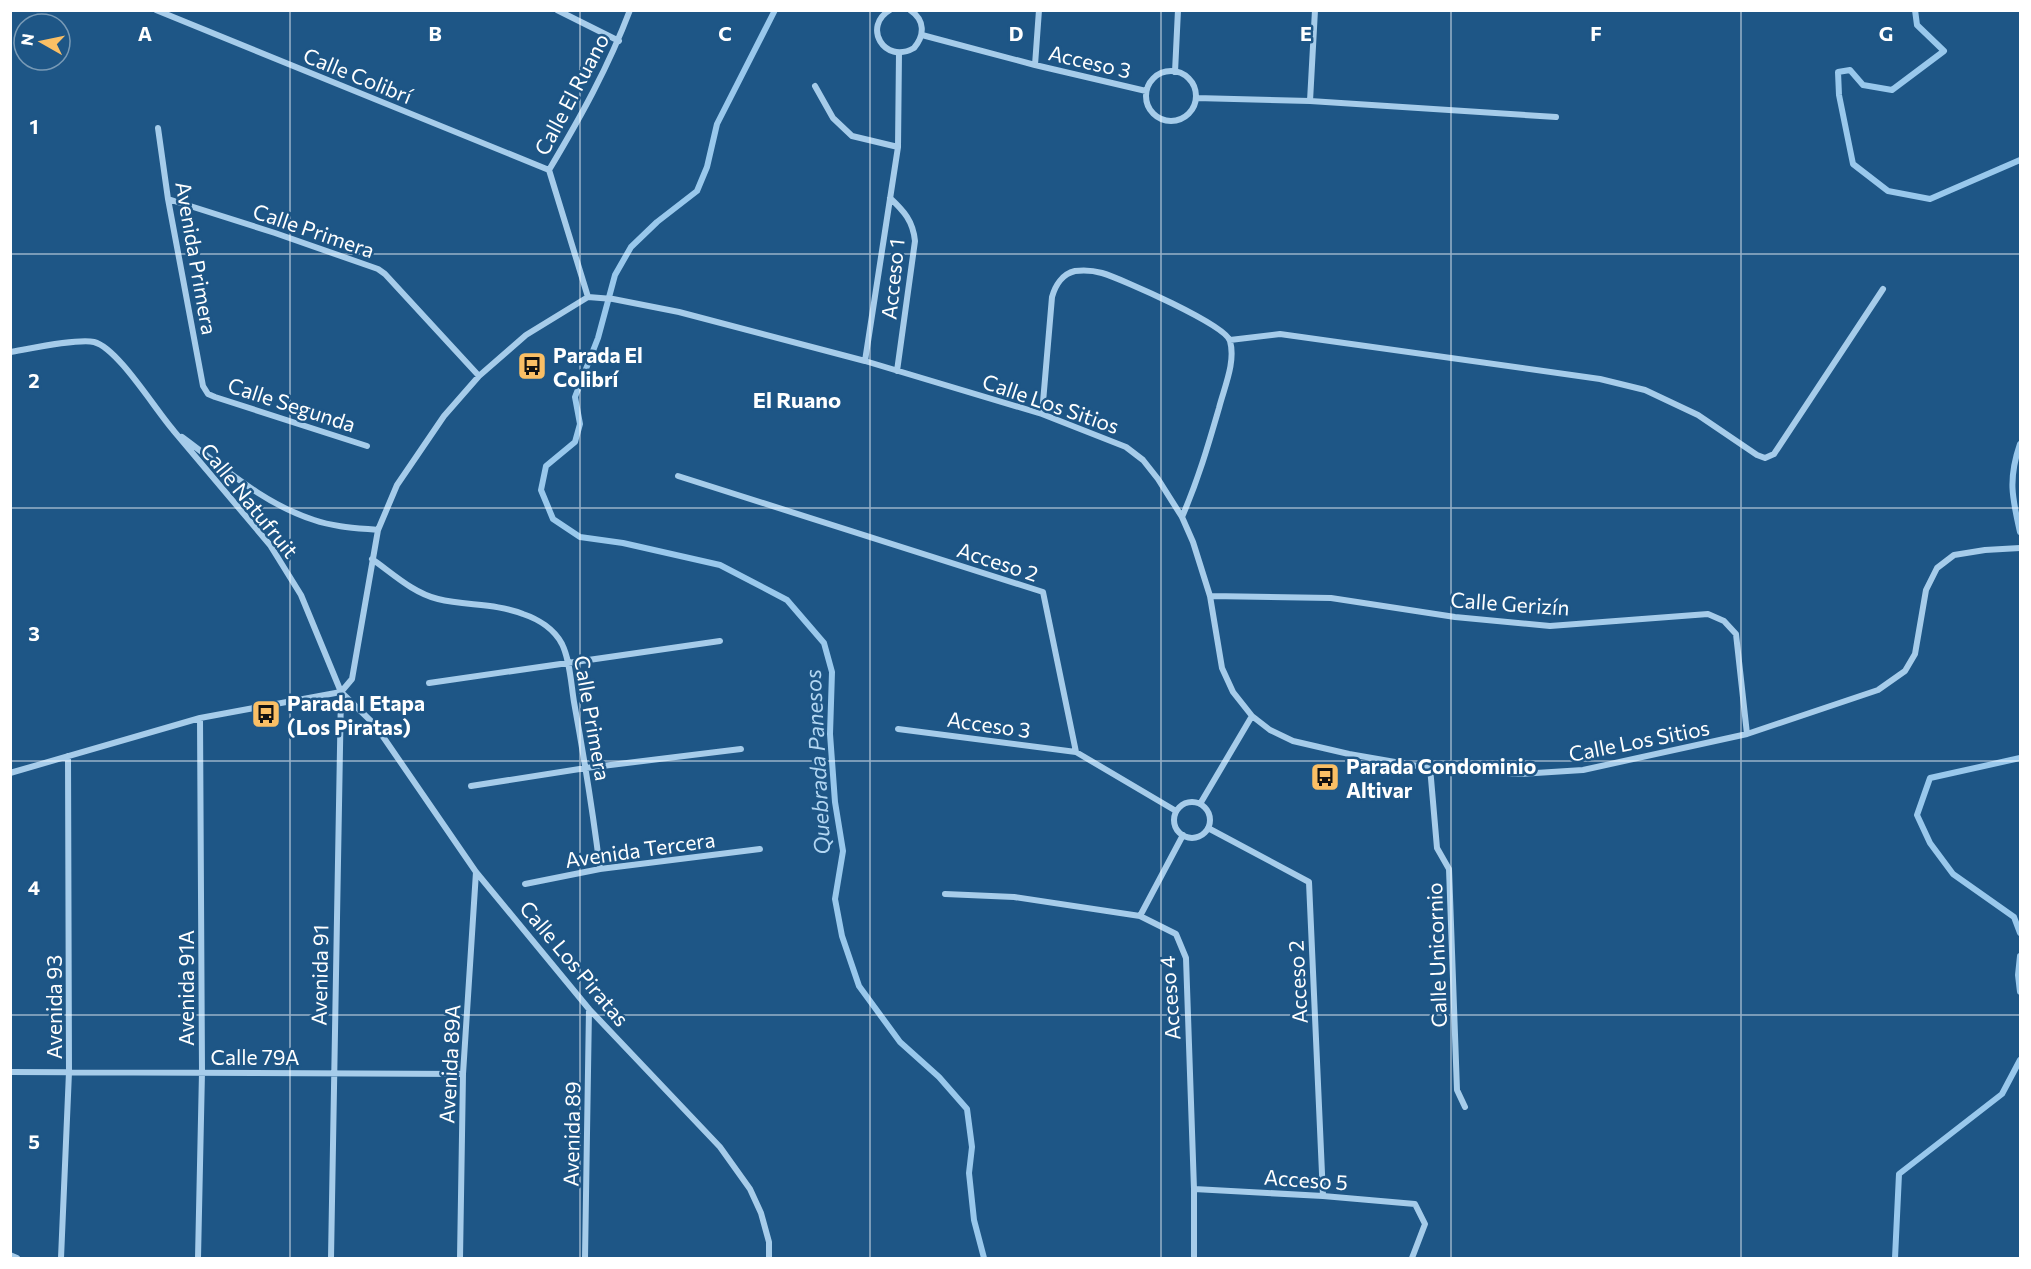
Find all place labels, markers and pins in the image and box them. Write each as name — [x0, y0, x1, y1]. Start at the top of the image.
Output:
place label: Parada El Colibrí — [553, 342, 643, 391]
bus stop icon: Parada El Colibrí — [516, 350, 548, 382]
place label: Parada I Etapa (Los Piratas) — [287, 690, 425, 739]
bus stop icon: Parada I Etapa (Los Piratas) — [250, 698, 282, 730]
place label: Parada Condominio Altivar — [1346, 753, 1536, 802]
bus stop icon: Parada Condominio Altivar — [1309, 761, 1341, 793]

